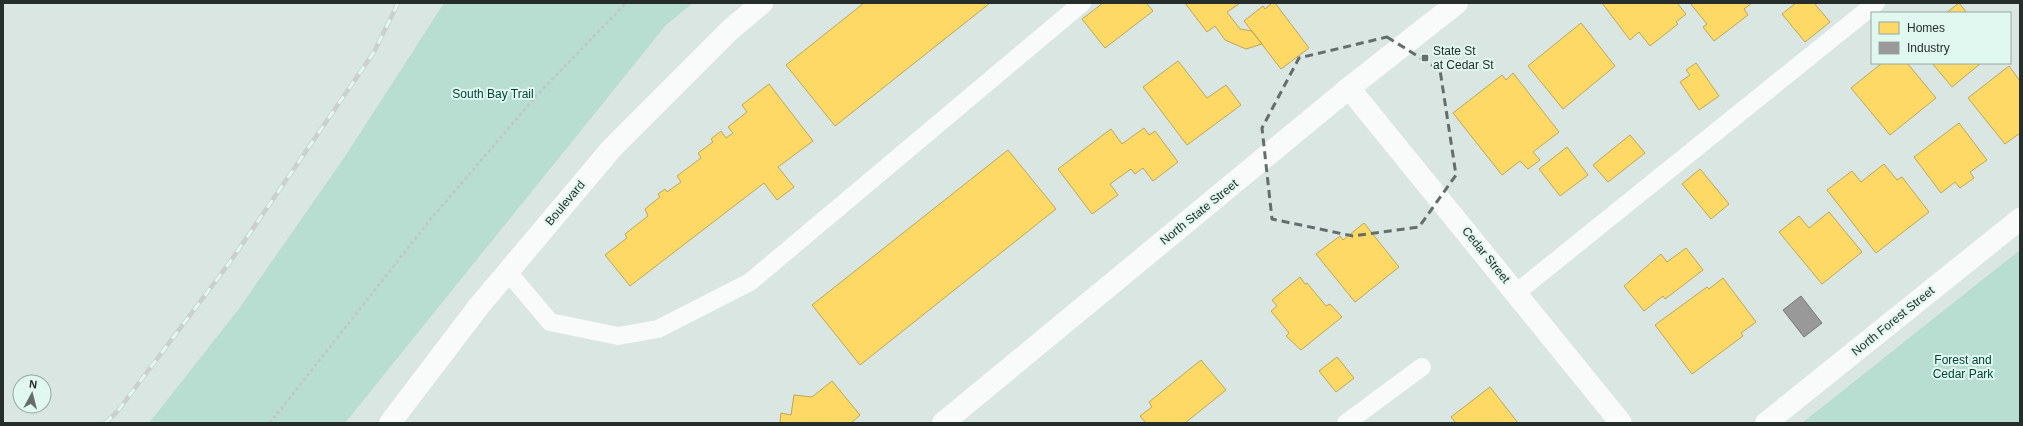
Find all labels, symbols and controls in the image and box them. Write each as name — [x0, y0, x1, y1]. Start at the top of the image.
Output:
legend — [1871, 12, 2011, 64]
text: Homes — [1907, 21, 1945, 35]
text: Industry — [1907, 41, 1950, 55]
place label: State St at Cedar St — [1433, 44, 1494, 72]
marker: State St at Cedar St — [1420, 53, 1430, 63]
park label: South Bay Trail — [452, 87, 534, 101]
street label: North State Street — [1157, 176, 1241, 248]
street label: Boulevard — [542, 178, 588, 228]
street label: Cedar Street — [1459, 224, 1513, 286]
street label: North Forest Street — [1849, 283, 1938, 359]
park label: Forest and Cedar Park — [1933, 353, 1994, 381]
north arrow — [12, 374, 52, 414]
text: N — [29, 378, 38, 391]

